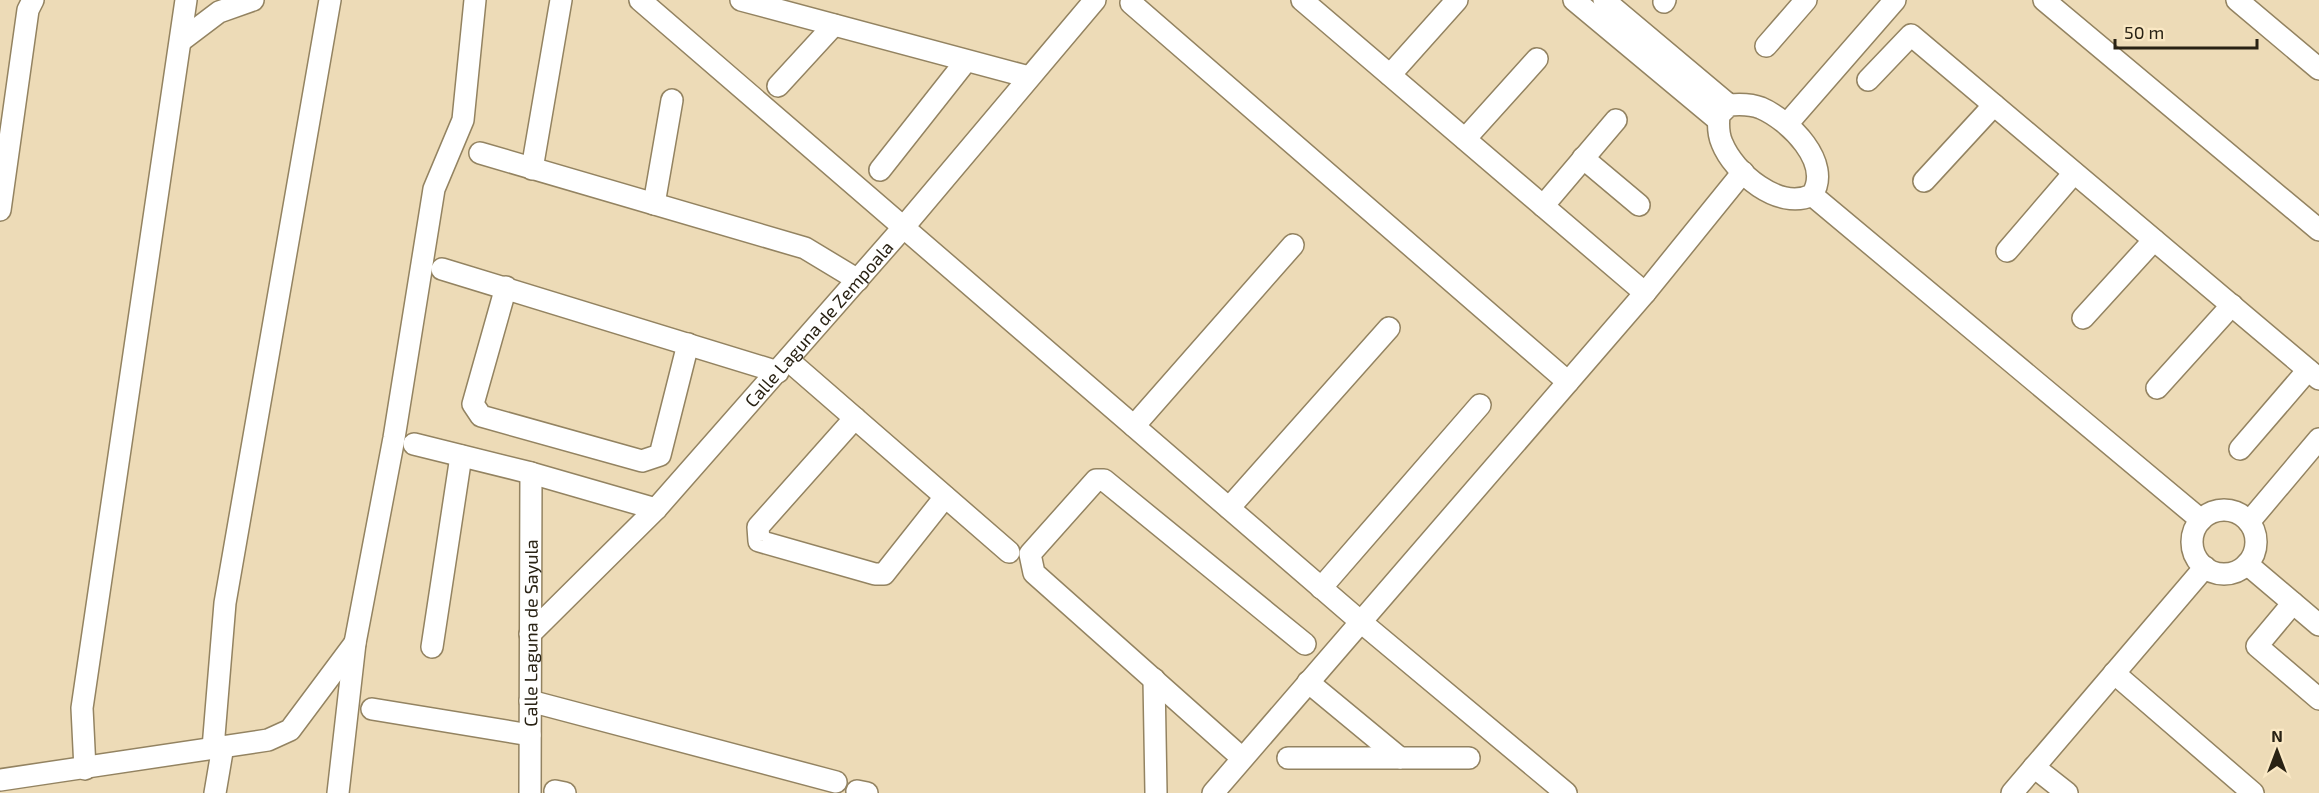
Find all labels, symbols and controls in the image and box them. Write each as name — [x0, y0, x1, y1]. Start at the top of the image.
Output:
scale bar — [2115, 12, 2258, 50]
text: 50 m — [2124, 21, 2164, 43]
street label: Calle Laguna de Zempoala — [740, 236, 898, 411]
street label: Calle Laguna de Sayula — [519, 539, 542, 727]
north arrow — [2247, 721, 2307, 781]
text: N — [2271, 726, 2283, 745]

